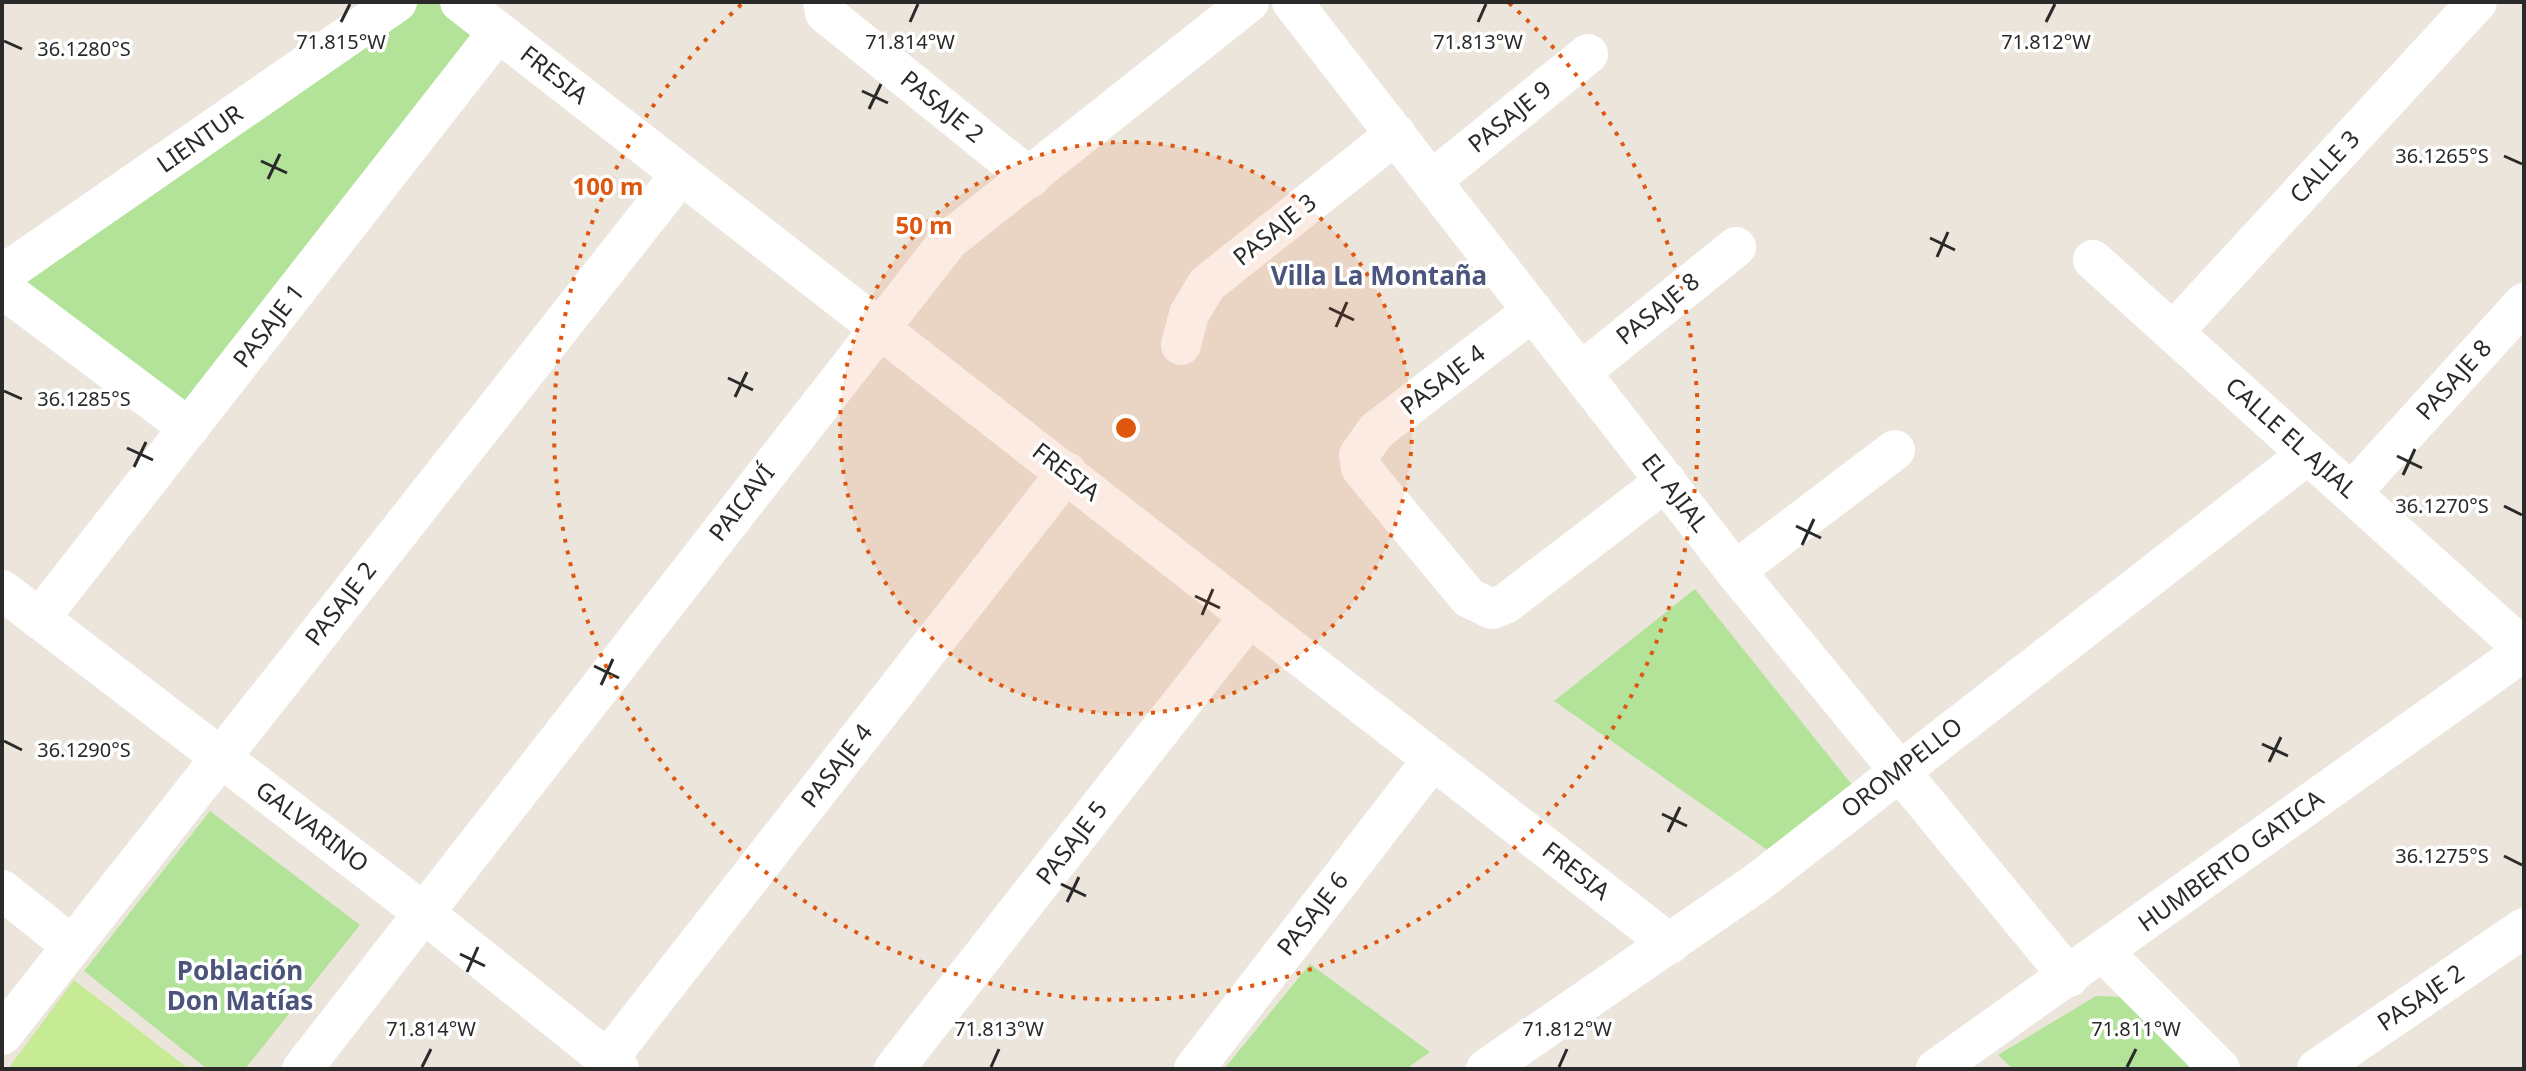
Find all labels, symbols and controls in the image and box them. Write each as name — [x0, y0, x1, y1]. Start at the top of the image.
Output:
text: 71.815°W — [296, 28, 386, 55]
text: 71.814°W — [865, 28, 955, 55]
text: 71.813°W — [1433, 28, 1523, 55]
text: 71.812°W — [2001, 28, 2091, 55]
text: 36.1280°S — [37, 35, 131, 62]
street label: FRESIA — [514, 37, 596, 111]
street label: PASAJE 2 — [894, 62, 991, 150]
street label: PASAJE 9 — [1461, 72, 1558, 160]
street label: LIENTUR — [149, 96, 249, 179]
street label: CALLE 3 — [2281, 122, 2366, 210]
text: 36.1265°S — [2395, 142, 2489, 169]
text: 100 m — [573, 169, 643, 202]
street label: PASAJE 3 — [1226, 185, 1323, 273]
text: 50 m — [895, 208, 953, 241]
district label: Villa La Montaña — [1271, 257, 1487, 293]
street label: PASAJE 8 — [1609, 264, 1706, 352]
street label: PASAJE 1 — [225, 276, 311, 374]
street label: PASAJE 8 — [2408, 331, 2498, 427]
street label: PASAJE 4 — [1393, 336, 1491, 422]
street label: CALLE EL AJIAL — [2219, 369, 2365, 505]
text: 36.1285°S — [37, 385, 131, 412]
centre of rings — [1112, 414, 1140, 442]
street label: FRESIA — [1026, 434, 1108, 508]
street label: EL AJIAL — [1635, 446, 1717, 538]
street label: PAICAVÍ — [700, 457, 781, 547]
text: 36.1270°S — [2395, 492, 2489, 519]
street label: PASAJE 2 — [297, 554, 383, 652]
street label: OROMPELLO — [1834, 709, 1969, 825]
street label: PASAJE 4 — [793, 716, 879, 814]
text: 36.1290°S — [37, 736, 131, 763]
street label: GALVARINO — [250, 772, 376, 879]
street label: HUMBERTO GATICA — [2131, 781, 2330, 938]
street label: PASAJE 5 — [1028, 793, 1114, 891]
street label: FRESIA — [1536, 833, 1618, 907]
text: 36.1275°S — [2395, 842, 2489, 869]
street label: PASAJE 6 — [1269, 864, 1355, 962]
district label: Población Don Matías — [167, 952, 313, 1018]
street label: PASAJE 2 — [2370, 956, 2470, 1038]
text: 71.814°W — [386, 1015, 476, 1042]
text: 71.813°W — [954, 1015, 1044, 1042]
text: 71.812°W — [1522, 1015, 1612, 1042]
text: 71.811°W — [2091, 1015, 2181, 1042]

